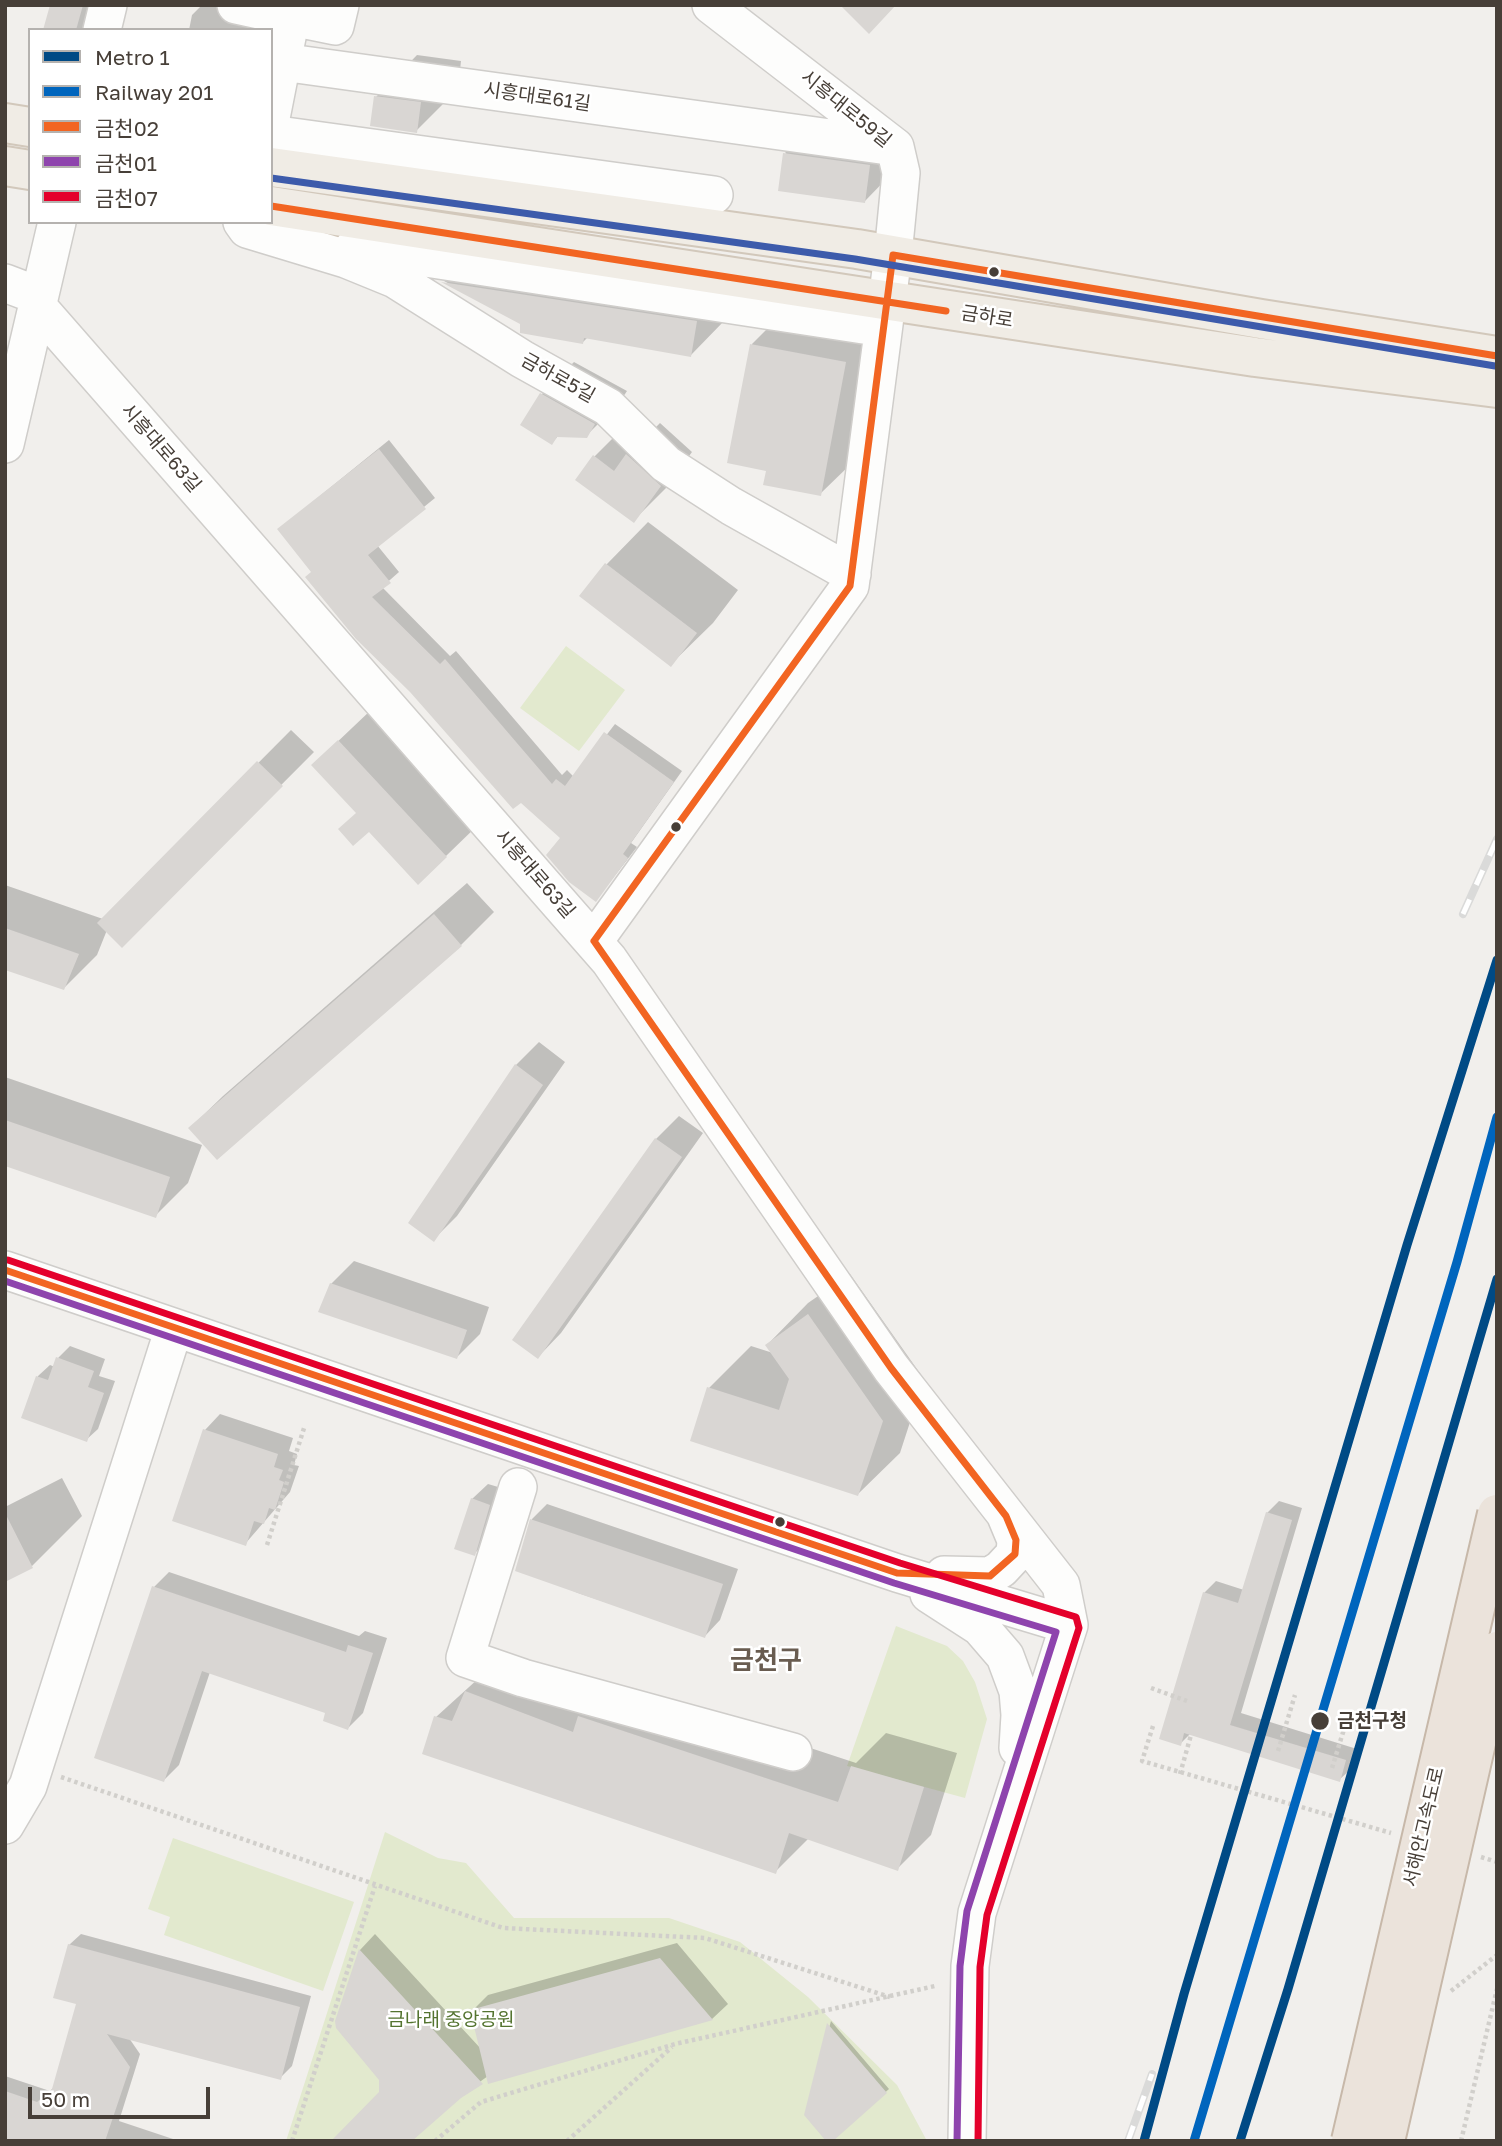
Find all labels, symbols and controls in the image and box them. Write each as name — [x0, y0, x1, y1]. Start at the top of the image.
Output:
legend — [28, 28, 273, 224]
text: Metro 1 — [95, 44, 170, 70]
street label: 시흥대로59길 — [796, 66, 896, 152]
street label: 시흥대로61길 — [482, 78, 592, 116]
text: Railway 201 — [95, 79, 214, 105]
text: 금천02 — [95, 115, 159, 141]
text: 금천01 — [95, 150, 157, 176]
text: 금천07 — [95, 185, 158, 211]
unlabelled marker — [987, 265, 1001, 279]
street label: 금하로 — [959, 302, 1015, 332]
street label: 금하로5길 — [517, 348, 599, 408]
street label: 시흥대로63길 — [116, 399, 206, 497]
unlabelled marker — [669, 820, 683, 834]
street label: 시흥대로63길 — [490, 825, 580, 923]
unlabelled marker — [773, 1515, 787, 1529]
district label: 금천구 — [730, 1645, 802, 1677]
marker: 금천구청 — [1309, 1710, 1331, 1732]
place label: 금천구청 — [1337, 1710, 1407, 1732]
street label: 서해안고속도로 — [1399, 1765, 1449, 1889]
park label: 금나래 중앙공원 — [387, 2009, 515, 2031]
scale bar — [32, 2072, 214, 2116]
text: 50 m — [41, 2086, 90, 2112]

